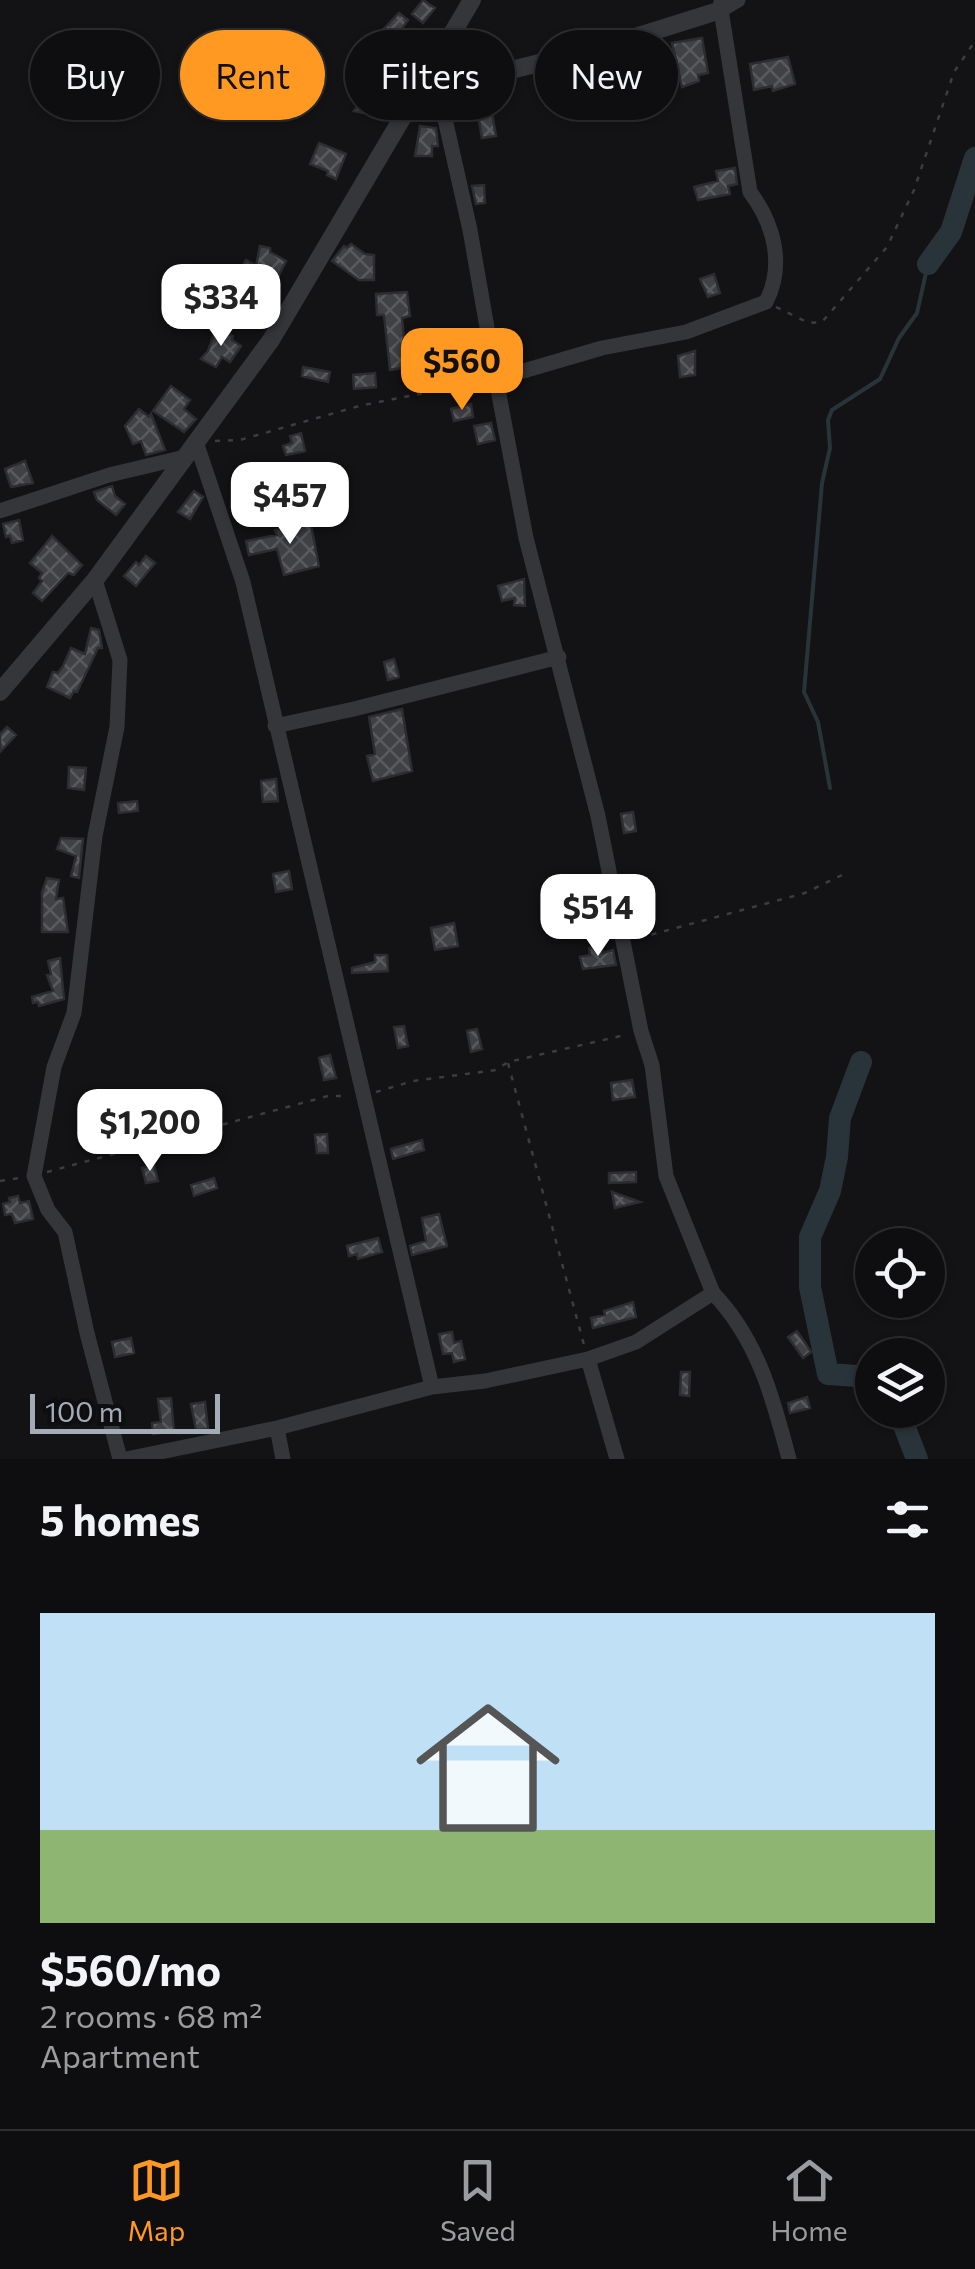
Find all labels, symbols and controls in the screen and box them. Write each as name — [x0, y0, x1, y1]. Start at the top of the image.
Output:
chip: Buy — [30, 30, 160, 120]
chip: Rent — [180, 30, 325, 120]
chip: Filters — [345, 30, 515, 120]
chip: New — [535, 30, 678, 120]
pin: $334 — [162, 264, 280, 349]
text: $334 — [183, 276, 259, 316]
pin: $560 — [403, 328, 521, 413]
text: $560 — [423, 340, 501, 380]
pin: $457 — [231, 462, 349, 547]
text: $457 — [253, 474, 327, 514]
pin: $514 — [539, 874, 657, 959]
text: $514 — [562, 886, 634, 926]
pin: $1,200 — [69, 1089, 231, 1174]
text: $1,200 — [99, 1101, 201, 1141]
map controls — [855, 1228, 945, 1428]
button: locate — [855, 1228, 945, 1318]
button: layers — [855, 1338, 945, 1428]
scale bar — [30, 1389, 220, 1434]
text: 100 m — [45, 1394, 123, 1428]
icon: filters — [880, 1492, 935, 1547]
text: 5 homes — [40, 1493, 200, 1545]
icon: home — [398, 1678, 578, 1858]
text: $560/mo — [40, 1943, 221, 1995]
text: 2 rooms · 68 m² — [40, 1995, 262, 2035]
text: Apartment — [40, 2035, 200, 2075]
tab: Map — [127, 2153, 185, 2247]
tab: Saved — [440, 2153, 516, 2247]
tab: Home — [771, 2153, 848, 2247]

